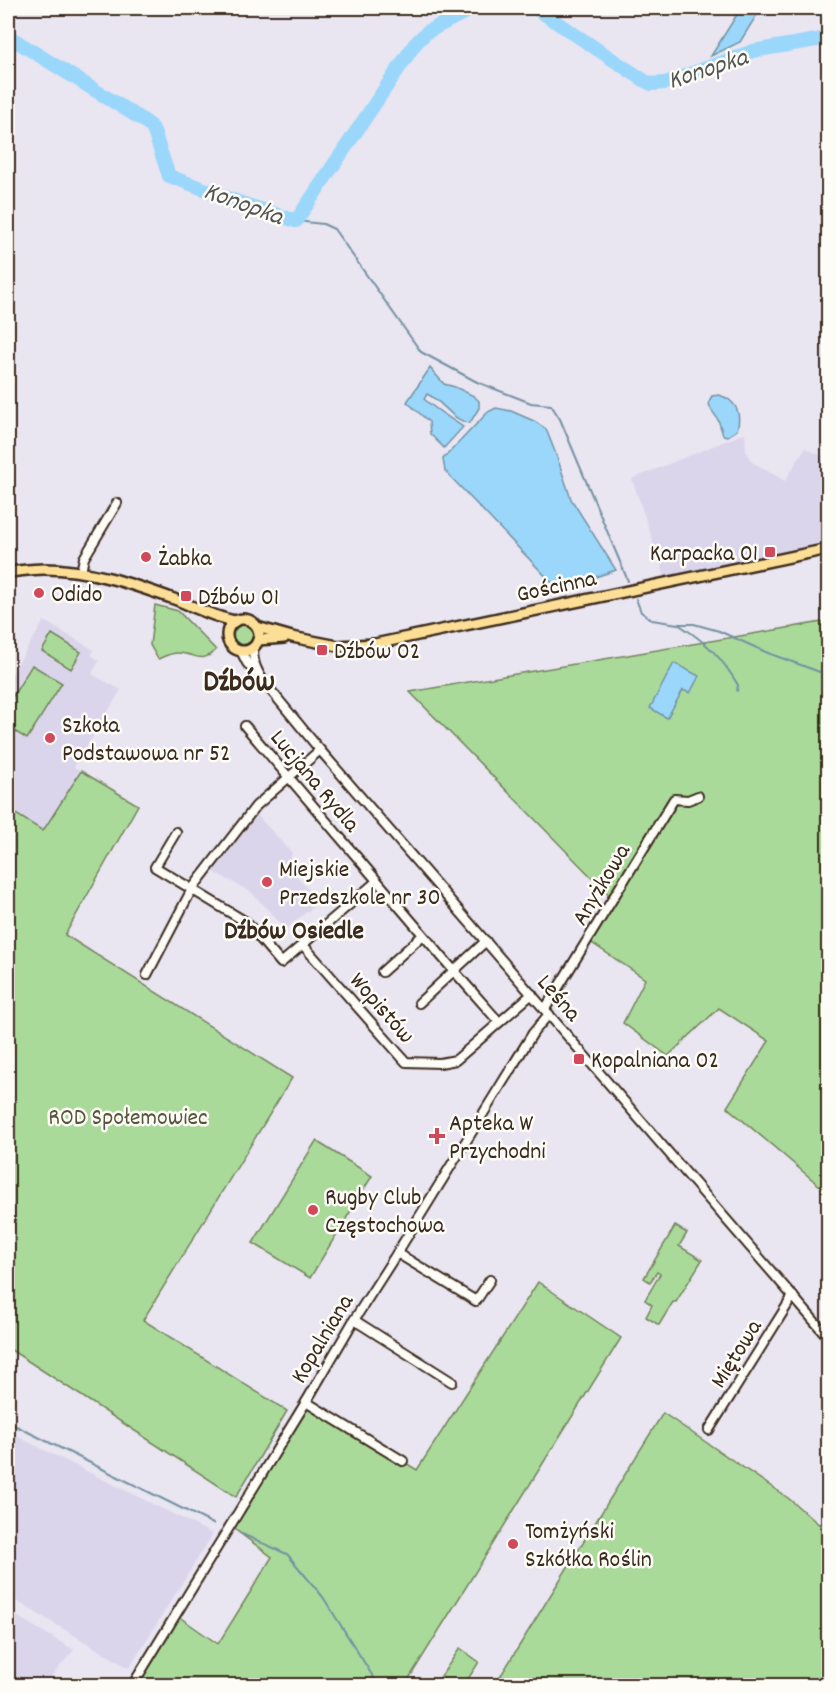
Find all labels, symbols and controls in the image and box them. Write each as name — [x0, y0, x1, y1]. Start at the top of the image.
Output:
water label: Konopka — [663, 40, 755, 101]
water label: Konopka — [198, 174, 289, 237]
place label: Karpacka 01 — [650, 538, 758, 572]
place label: Żabka — [158, 543, 212, 577]
marker: Karpacka 01 — [763, 545, 777, 559]
marker: Żabka — [139, 550, 153, 564]
street label: Gościnna — [514, 563, 600, 613]
place label: Odido — [51, 579, 102, 613]
place label: Dźbów 01 — [198, 582, 279, 616]
marker: Odido — [32, 586, 46, 600]
marker: Dźbów 01 — [179, 589, 193, 603]
place label: Dźbów 02 — [334, 636, 420, 670]
marker: Dźbów 02 — [315, 643, 329, 657]
district label: Dźbów — [203, 663, 275, 706]
place label: Szkoła Podstawowa nr 52 — [62, 710, 230, 772]
street label: Lucjana Rydla — [261, 723, 367, 841]
marker: Szkoła Podstawowa nr 52 — [43, 731, 57, 745]
street label: Anyżkowa — [565, 837, 641, 933]
place label: Miejskie Przedszkole nr 30 — [279, 854, 440, 916]
marker: Miejskie Przedszkole nr 30 — [260, 875, 274, 889]
district label: Dźbów Osiedle — [224, 914, 364, 951]
street label: Wopistów — [340, 966, 421, 1052]
street label: Leśna — [527, 968, 588, 1031]
place label: Kopalniana 02 — [591, 1045, 719, 1079]
marker: Kopalniana 02 — [572, 1052, 586, 1066]
park label: ROD Społemowiec — [48, 1102, 208, 1136]
place label: Apteka W Przychodni — [449, 1108, 546, 1170]
marker: Apteka W Przychodni — [430, 1129, 444, 1143]
place label: Rugby Club Częstochowa — [325, 1182, 445, 1244]
marker: Rugby Club Częstochowa — [306, 1203, 320, 1217]
street label: Kopalniana — [284, 1288, 364, 1391]
street label: Miętowa — [703, 1313, 772, 1396]
place label: Tomżyński Szkółka Roślin — [525, 1516, 652, 1578]
marker: Tomżyński Szkółka Roślin — [506, 1537, 520, 1551]

